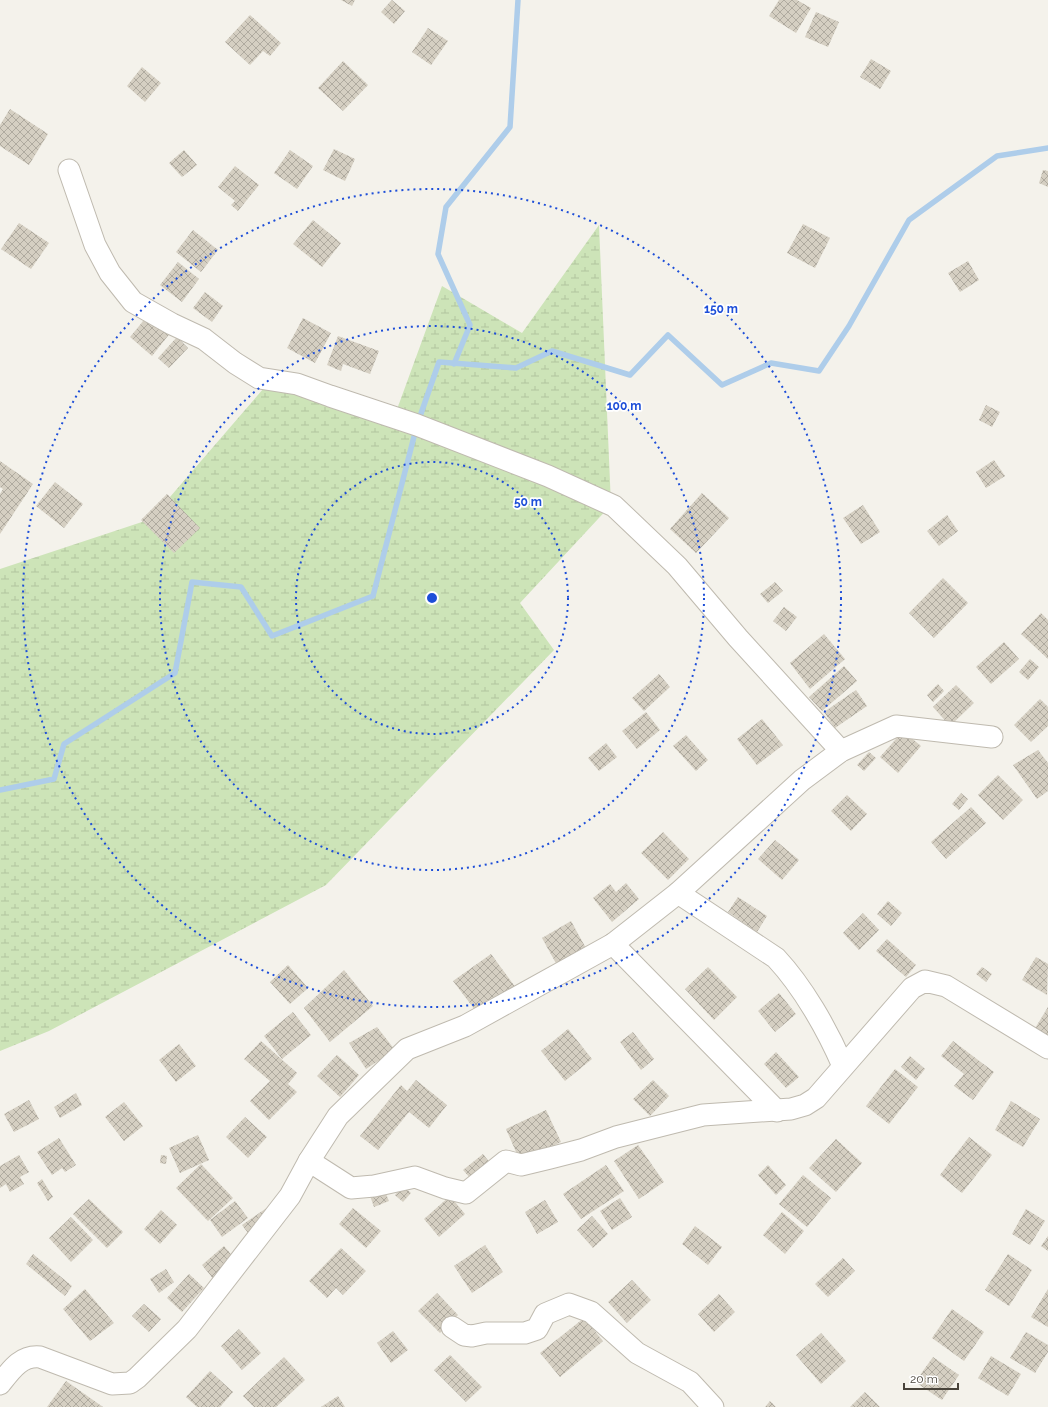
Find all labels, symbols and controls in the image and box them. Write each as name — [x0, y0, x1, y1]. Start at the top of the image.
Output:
text: 150 m — [704, 302, 738, 316]
text: 100 m — [607, 399, 641, 413]
text: 50 m — [514, 495, 542, 509]
centre of rings — [425, 591, 439, 605]
scale bar — [904, 1365, 958, 1391]
text: 20 m — [910, 1372, 938, 1386]

